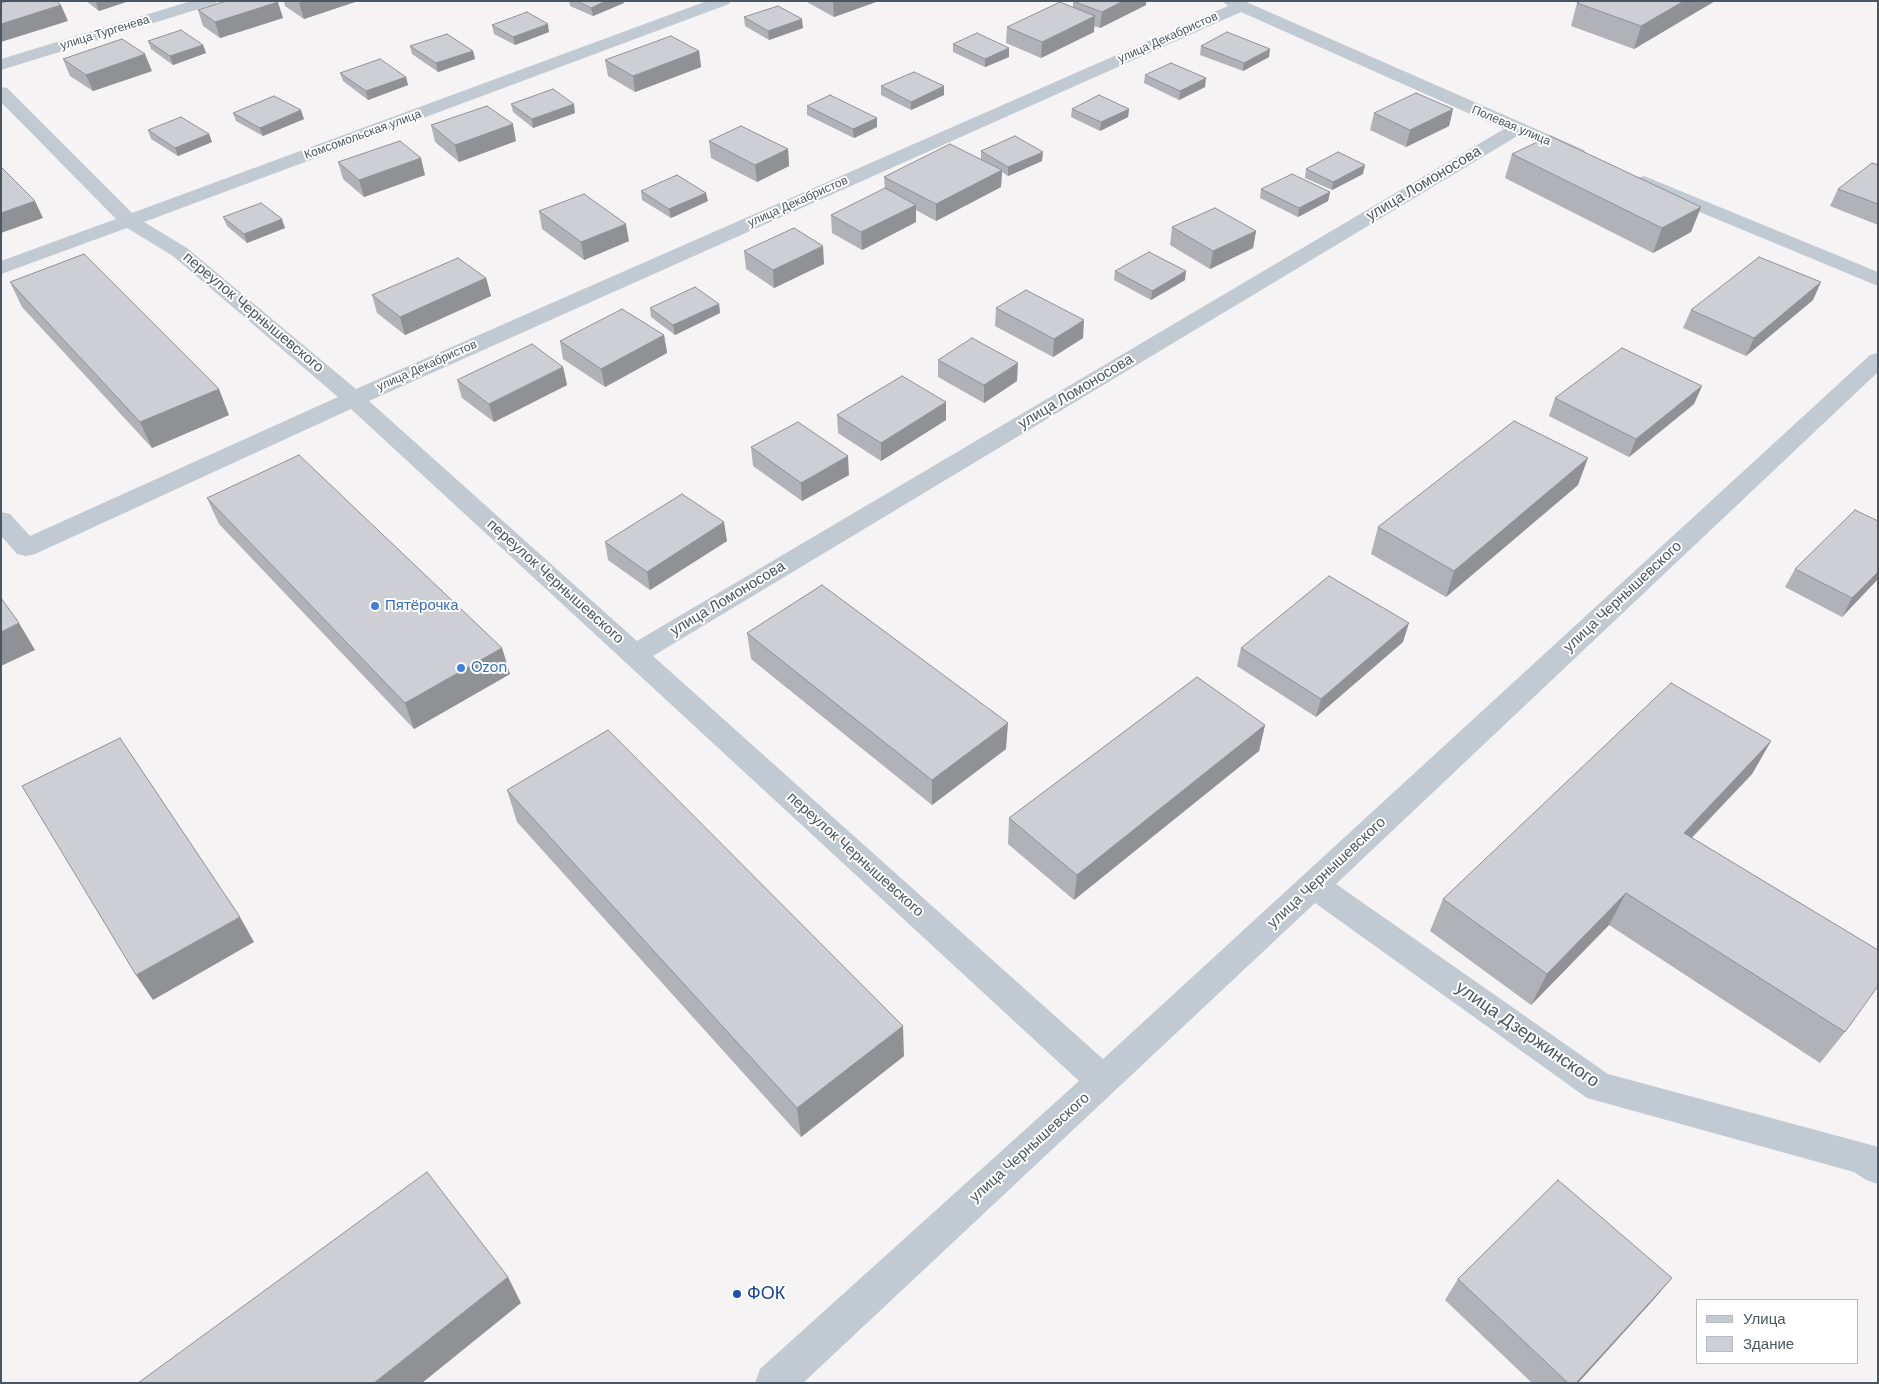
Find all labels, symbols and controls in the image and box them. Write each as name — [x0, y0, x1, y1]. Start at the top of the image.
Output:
street label: улица Декабристов — [1116, 9, 1220, 67]
street label: улица Тургенева — [59, 13, 151, 53]
street label: Полевая улица — [1469, 103, 1553, 149]
street label: Комсомольская улица — [303, 107, 423, 163]
street label: улица Ломоносова — [1363, 143, 1485, 225]
street label: улица Декабристов — [746, 173, 850, 231]
street label: переулок Чернышевского — [179, 249, 327, 377]
street label: улица Декабристов — [375, 337, 479, 395]
street label: улица Ломоносова — [1015, 351, 1137, 433]
street label: переулок Чернышевского — [483, 516, 627, 648]
street label: улица Чернышевского — [1560, 537, 1686, 657]
street label: улица Ломоносова — [667, 558, 789, 640]
place label: Пятёрочка — [385, 597, 459, 615]
marker: Пятёрочка — [369, 600, 381, 612]
place label: Ozon — [471, 659, 507, 677]
marker: Ozon — [455, 662, 467, 674]
street label: переулок Чернышевского — [783, 789, 927, 921]
street label: улица Чернышевского — [1264, 813, 1390, 933]
street label: улица Дзержинского — [1451, 977, 1603, 1093]
street label: улица Чернышевского — [966, 1089, 1094, 1207]
place label: ФОК — [747, 1283, 785, 1305]
marker: ФОК — [731, 1288, 743, 1300]
legend — [1696, 1299, 1859, 1364]
text: Улица — [1743, 1309, 1786, 1329]
text: Здание — [1743, 1334, 1794, 1354]

